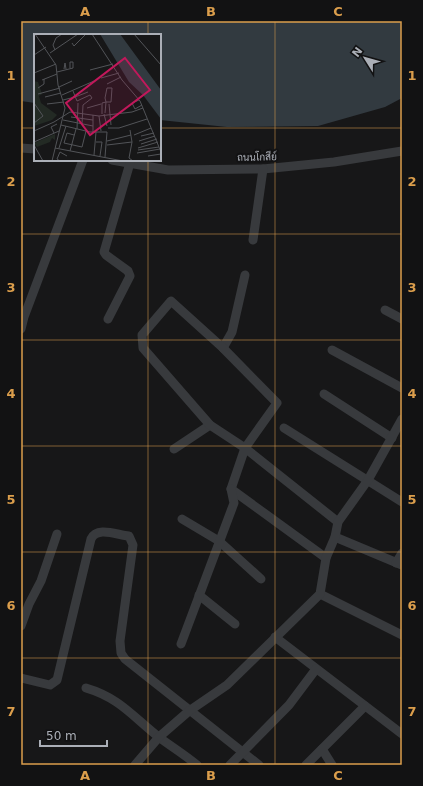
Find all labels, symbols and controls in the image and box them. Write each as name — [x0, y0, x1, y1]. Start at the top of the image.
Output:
text: A — [80, 4, 90, 19]
text: B — [206, 4, 216, 19]
text: C — [333, 4, 343, 19]
inset map — [34, 34, 161, 161]
north arrow — [345, 38, 385, 78]
text: N — [349, 45, 365, 60]
text: 1 — [6, 68, 16, 83]
text: 1 — [407, 68, 417, 83]
street label: ถนนโกสีย์ — [237, 149, 277, 163]
text: 2 — [6, 174, 16, 189]
text: 2 — [407, 174, 417, 189]
text: 3 — [6, 280, 16, 295]
text: 3 — [407, 280, 417, 295]
text: 4 — [6, 386, 16, 401]
text: 4 — [407, 386, 417, 401]
text: 5 — [6, 492, 16, 507]
text: 5 — [407, 492, 417, 507]
text: 6 — [6, 598, 16, 613]
text: 6 — [407, 598, 417, 613]
text: 7 — [6, 704, 16, 719]
text: 7 — [407, 704, 417, 719]
scale bar — [40, 722, 107, 748]
text: 50 m — [46, 729, 77, 743]
text: A — [80, 768, 90, 783]
text: B — [206, 768, 216, 783]
text: C — [333, 768, 343, 783]

